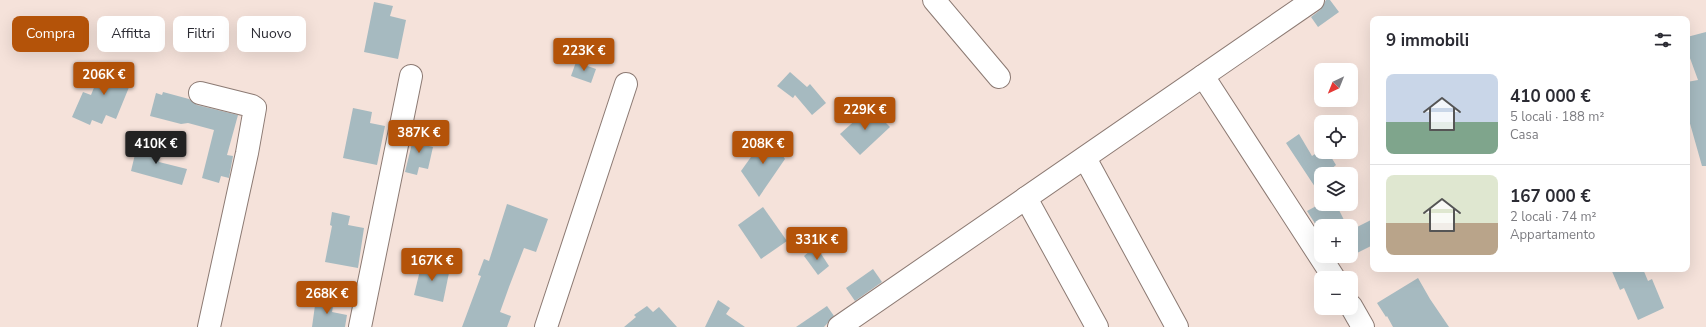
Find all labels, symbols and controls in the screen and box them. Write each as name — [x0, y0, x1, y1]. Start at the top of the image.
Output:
chip: Compra — [12, 16, 89, 52]
chip: Affitta — [97, 16, 165, 52]
chip: Filtri — [173, 16, 229, 52]
chip: Nuovo — [237, 16, 306, 52]
text: 9 immobili — [1386, 29, 1469, 52]
icon: filters — [1652, 29, 1674, 51]
pin: 223K € — [551, 38, 617, 72]
text: 223K € — [562, 42, 606, 60]
pin: 206K € — [71, 62, 137, 96]
north arrow — [1314, 63, 1358, 107]
map controls — [1314, 63, 1358, 315]
text: 206K € — [82, 66, 126, 84]
text: 410 000 € — [1510, 85, 1591, 108]
icon: home — [1418, 90, 1466, 138]
pin: 229K € — [832, 97, 898, 131]
text: 229K € — [843, 101, 887, 119]
text: 5 locali · 188 m² — [1510, 108, 1604, 126]
button: locate — [1314, 115, 1358, 159]
pin: 387K € — [386, 120, 452, 154]
text: 387K € — [397, 124, 441, 142]
text: Casa — [1510, 126, 1539, 144]
pin: 410K € — [123, 131, 189, 165]
pin: 208K € — [730, 131, 796, 165]
text: 410K € — [134, 135, 178, 153]
text: 208K € — [741, 135, 785, 153]
button: layers — [1314, 167, 1358, 211]
text: 167 000 € — [1510, 185, 1591, 208]
icon: home — [1418, 191, 1466, 239]
text: 2 locali · 74 m² — [1510, 208, 1597, 226]
button: + — [1314, 219, 1358, 263]
text: Appartamento — [1510, 226, 1595, 244]
pin: 331K € — [784, 227, 850, 261]
text: 331K € — [795, 231, 839, 249]
pin: 167K € — [399, 248, 465, 282]
text: 167K € — [410, 252, 454, 270]
button: − — [1314, 271, 1358, 315]
pin: 268K € — [294, 281, 360, 315]
text: 268K € — [305, 285, 349, 303]

